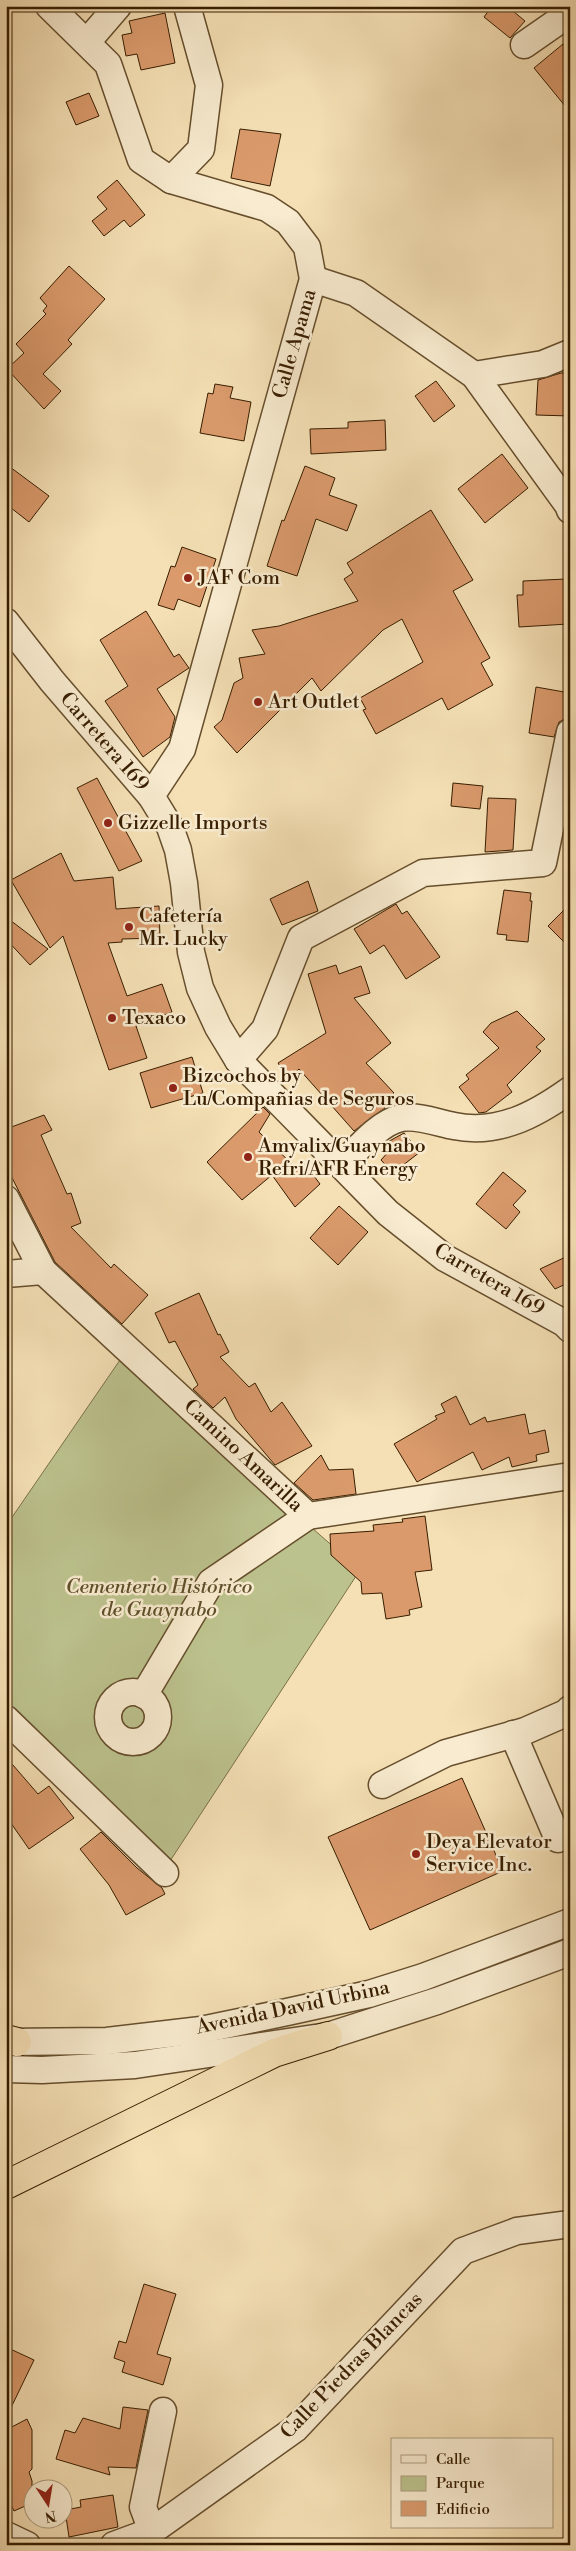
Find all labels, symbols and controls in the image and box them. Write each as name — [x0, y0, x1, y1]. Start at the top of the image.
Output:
street label: Calle Apama — [267, 285, 323, 402]
place label: JAF Com — [197, 566, 280, 591]
marker: JAF Com — [182, 572, 194, 584]
street label: Carretera 169 — [54, 687, 154, 797]
place label: Art Outlet — [267, 690, 360, 715]
marker: Art Outlet — [252, 696, 264, 708]
place label: Gizzelle Imports — [118, 811, 268, 836]
marker: Gizzelle Imports — [102, 817, 114, 829]
place label: Cafetería Mr. Lucky — [139, 904, 228, 952]
marker: Cafetería Mr. Lucky — [123, 921, 135, 933]
place label: Texaco — [122, 1006, 186, 1031]
marker: Texaco — [106, 1012, 118, 1024]
place label: Bizcochos by Lu/Compañias de Seguros — [182, 1064, 414, 1112]
marker: Bizcochos by Lu/Compañias de Seguros — [167, 1082, 179, 1094]
place label: Amyalix/Guaynabo Refri/AFR Energy — [257, 1134, 426, 1182]
marker: Amyalix/Guaynabo Refri/AFR Energy — [242, 1151, 254, 1163]
street label: Carretera 169 — [429, 1238, 549, 1322]
street label: Camino Amarilla — [178, 1394, 309, 1518]
park label: Cementerio Histórico de Guaynabo — [66, 1575, 252, 1623]
place label: Deya Elevator Service Inc. — [426, 1830, 552, 1878]
marker: Deya Elevator Service Inc. — [410, 1848, 422, 1860]
street label: Avenida David Urbina — [193, 1975, 393, 2041]
street label: Calle Piedras Blancas — [276, 2287, 428, 2445]
legend — [391, 2438, 554, 2528]
text: Calle — [436, 2450, 470, 2469]
text: Parque — [436, 2474, 485, 2493]
north arrow — [22, 2478, 72, 2528]
text: Edificio — [436, 2500, 490, 2519]
text: N — [43, 2506, 58, 2526]

